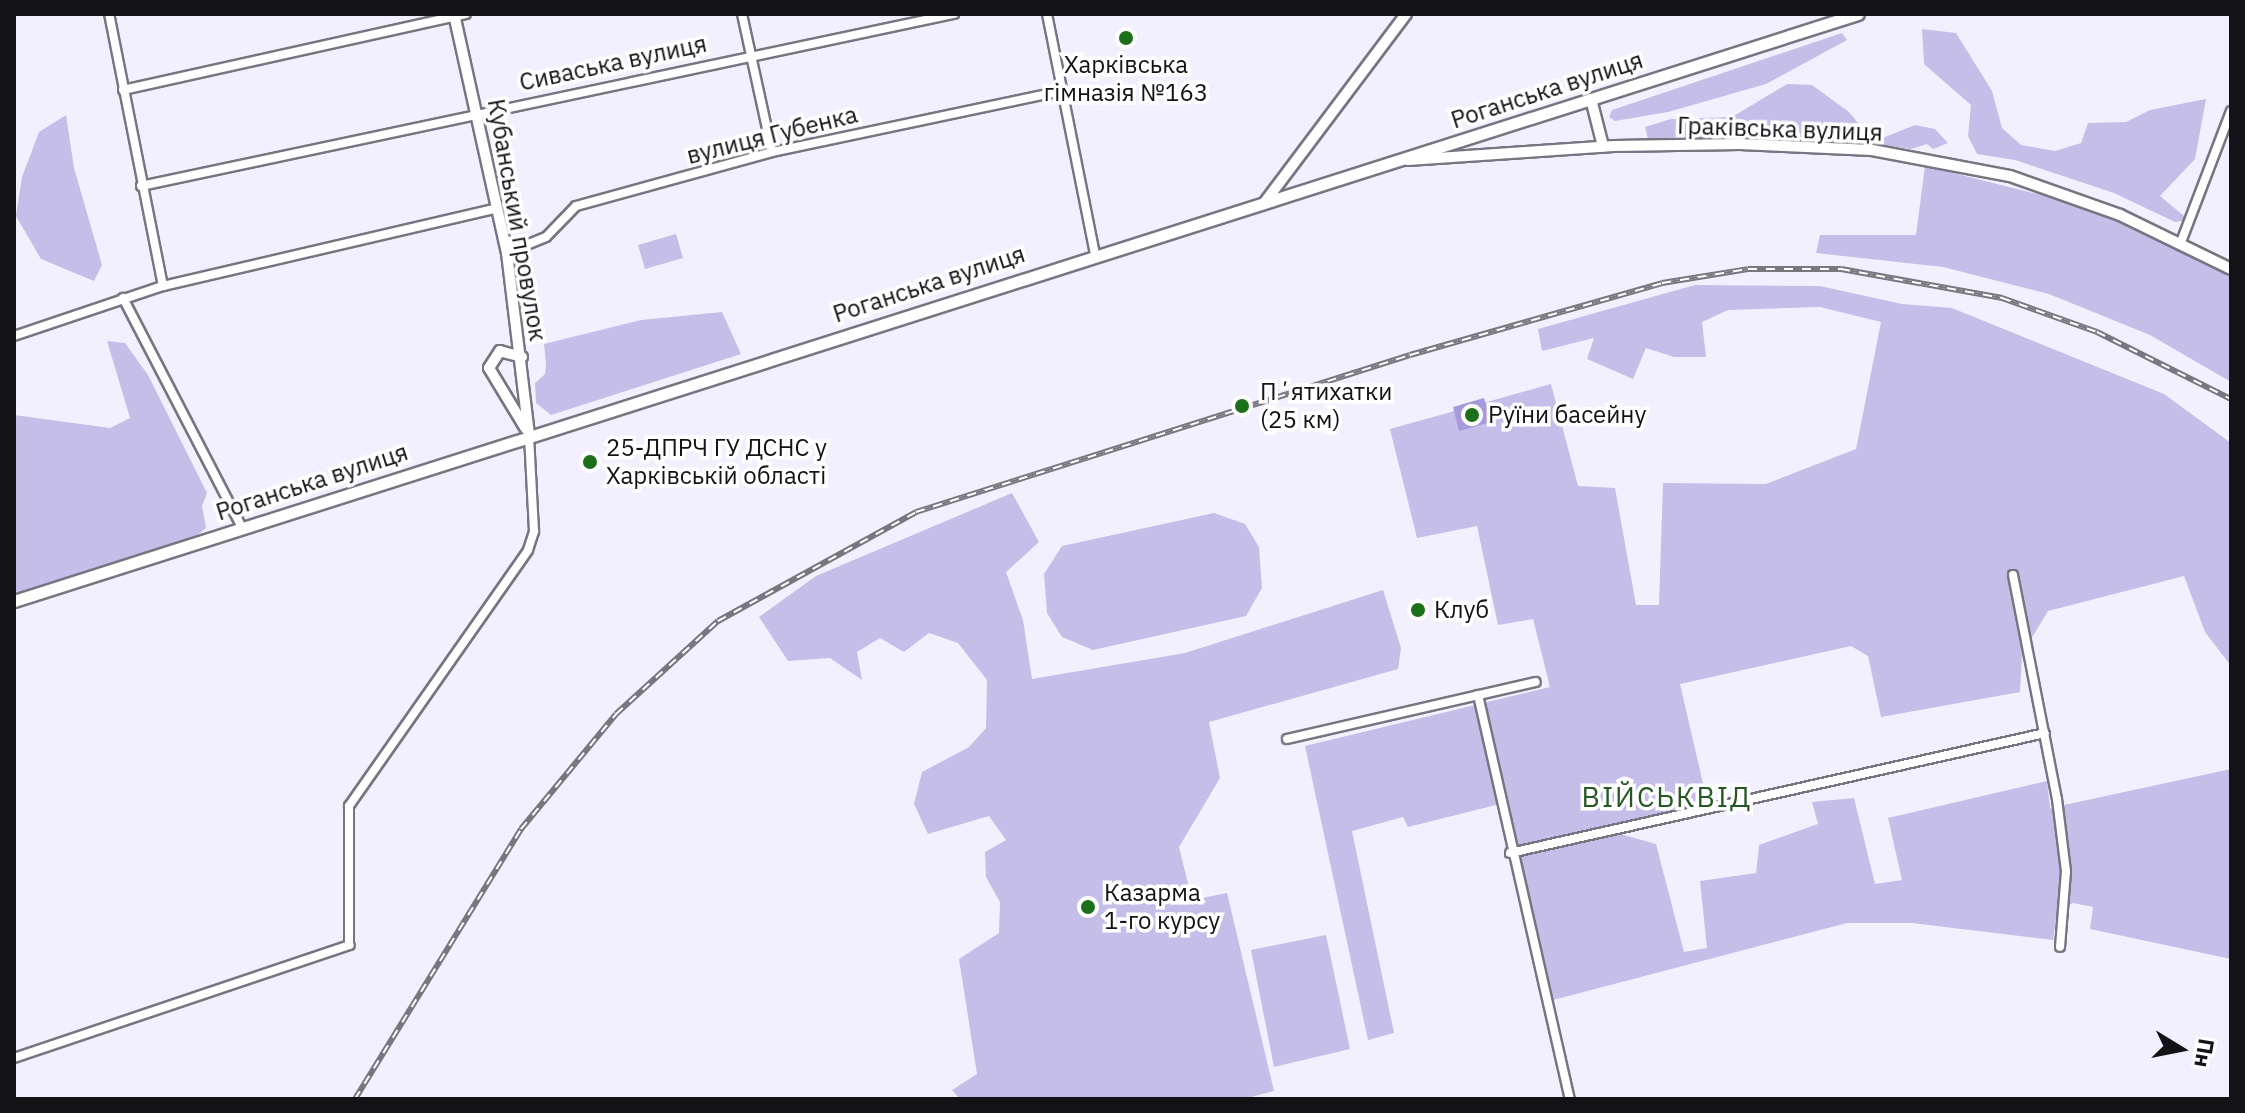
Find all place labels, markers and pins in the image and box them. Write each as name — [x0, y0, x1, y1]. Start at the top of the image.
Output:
marker: Харківська гімназія №163 — [1117, 29, 1135, 47]
place label: Харківська гімназія №163 — [1044, 51, 1208, 107]
place label: Пʼятихатки (25 км) — [1260, 378, 1392, 434]
marker: Пʼятихатки (25 км) — [1231, 395, 1253, 417]
place label: Руїни басейну — [1488, 401, 1646, 429]
marker: Руїни басейну — [1463, 406, 1481, 424]
place label: 25-ДПРЧ ГУ ДСНС у Харківській області — [606, 434, 827, 490]
marker: 25-ДПРЧ ГУ ДСНС у Харківській області — [581, 453, 599, 471]
place label: Клуб — [1434, 596, 1489, 624]
marker: Клуб — [1409, 601, 1427, 619]
place label: Казарма 1-го курсу — [1104, 879, 1220, 935]
marker: Казарма 1-го курсу — [1079, 898, 1097, 916]

